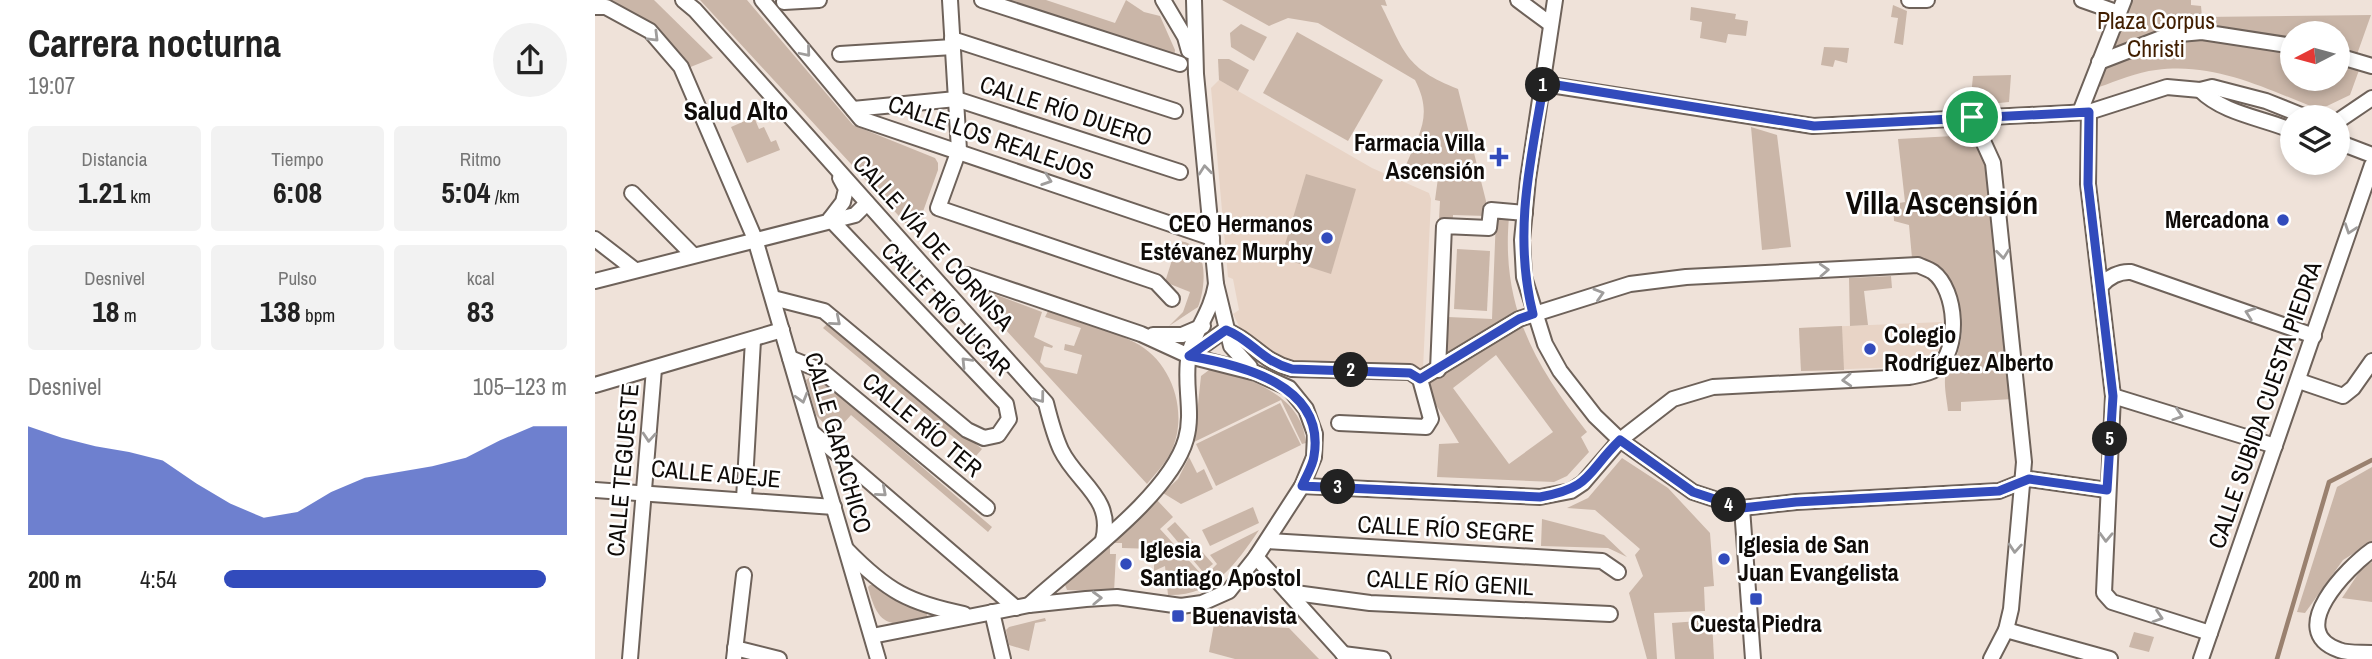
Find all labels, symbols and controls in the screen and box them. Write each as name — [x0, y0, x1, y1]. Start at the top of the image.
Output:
park label: Plaza Corpus Christi — [2097, 4, 2215, 64]
text: Carrera nocturna — [28, 18, 281, 69]
north arrow — [2280, 21, 2350, 91]
map controls — [2280, 21, 2350, 175]
button: share — [493, 23, 567, 97]
one-way arrow — [646, 29, 659, 42]
one-way arrow — [797, 45, 810, 57]
street label: CALLE RÍO DUERO — [976, 67, 1157, 153]
pin: 1 — [1525, 68, 1560, 102]
text: 19:07 — [28, 70, 75, 101]
text: 1 — [1538, 71, 1547, 97]
street label: CALLE LOS REALEJOS — [884, 87, 1098, 187]
pin — [1942, 87, 2002, 147]
district label: Salud Alto — [684, 93, 788, 128]
icon: arrive — [1953, 98, 1991, 136]
button: layers — [2280, 105, 2350, 175]
place label: Farmacia Villa Ascensión — [1354, 126, 1485, 186]
text: Distancia — [82, 146, 147, 172]
text: Tiempo — [271, 146, 324, 172]
text: Ritmo — [460, 146, 501, 172]
street label: CALLE VÍA DE CORNISA — [846, 147, 1022, 338]
marker: Farmacia Villa Ascensión — [1491, 149, 1507, 165]
one-way arrow — [1198, 165, 1213, 176]
text: 1.21 — [78, 172, 126, 212]
text: 6:08 — [273, 172, 322, 212]
text: 5:04 — [441, 172, 490, 212]
one-way arrow — [1040, 172, 1052, 186]
district label: Villa Ascensión — [1846, 181, 2038, 224]
text: km — [126, 183, 151, 209]
text: /km — [490, 183, 520, 209]
place label: Mercadona — [2165, 203, 2269, 235]
place label: CEO Hermanos Estévanez Murphy — [1140, 207, 1313, 267]
marker: Mercadona — [2275, 212, 2291, 228]
one-way arrow — [2344, 223, 2358, 235]
marker: CEO Hermanos Estévanez Murphy — [1319, 230, 1335, 246]
street label: CALLE RÍO JUCAR — [875, 235, 1019, 382]
one-way arrow — [1995, 248, 2010, 259]
street label: CALLE SUBIDA CUESTA PIEDRA — [2200, 256, 2329, 552]
one-way arrow — [1819, 263, 1830, 278]
text: Desnivel — [84, 265, 145, 291]
text: Pulso — [278, 265, 317, 291]
text: kcal — [467, 265, 494, 291]
one-way arrow — [1592, 288, 1604, 302]
text: 18 — [92, 291, 120, 331]
text: 138 — [260, 291, 301, 331]
text: 83 — [467, 291, 494, 331]
text: m — [120, 302, 137, 328]
text: bpm — [301, 302, 335, 328]
one-way arrow — [2244, 307, 2256, 321]
one-way arrow — [827, 313, 840, 325]
place label: Colegio Rodríguez Alberto — [1884, 318, 2054, 378]
marker: Colegio Rodríguez Alberto — [1862, 341, 1878, 357]
street label: CALLE GARACHICO — [798, 348, 880, 537]
pin: 2 — [1333, 352, 1369, 388]
text: 2 — [1346, 356, 1355, 382]
one-way arrow — [961, 357, 974, 370]
street label: CALLE RÍO TER — [856, 365, 989, 484]
text: Desnivel — [28, 371, 101, 402]
text: 105–123 m — [473, 371, 567, 402]
one-way arrow — [1841, 373, 1852, 388]
street label: CALLE TEGUESTE — [599, 382, 646, 558]
one-way arrow — [1032, 390, 1044, 402]
one-way arrow — [794, 392, 808, 404]
one-way arrow — [2172, 407, 2184, 422]
pin: 5 — [2093, 422, 2127, 457]
text: 5 — [2105, 425, 2114, 451]
one-way arrow — [642, 432, 657, 443]
street label: CALLE ADEJE — [650, 451, 782, 495]
pin: 3 — [1321, 470, 1355, 504]
text: 3 — [1333, 473, 1342, 499]
one-way arrow — [874, 484, 887, 496]
pin: 4 — [1711, 488, 1747, 522]
text: 4 — [1724, 491, 1733, 517]
street label: CALLE RÍO SEGRE — [1357, 507, 1535, 549]
place label: Iglesia de San Juan Evangelista — [1738, 528, 1899, 588]
one-way arrow — [2098, 532, 2113, 543]
place label: Iglesia Santiago Apostol — [1140, 533, 1301, 593]
one-way arrow — [2008, 543, 2023, 554]
marker: Iglesia de San Juan Evangelista — [1716, 551, 1732, 567]
marker: Iglesia Santiago Apostol — [1118, 556, 1134, 572]
street label: CALLE RÍO GENIL — [1366, 562, 1535, 602]
text: 200 m — [28, 564, 81, 595]
text: 4:54 — [140, 564, 177, 595]
one-way arrow — [1092, 591, 1103, 606]
marker: Cuesta Piedra — [1748, 591, 1764, 607]
place label: Buenavista — [1192, 599, 1297, 631]
place label: Cuesta Piedra — [1690, 607, 1822, 639]
marker: Buenavista — [1170, 608, 1186, 624]
one-way arrow — [2151, 609, 2163, 623]

